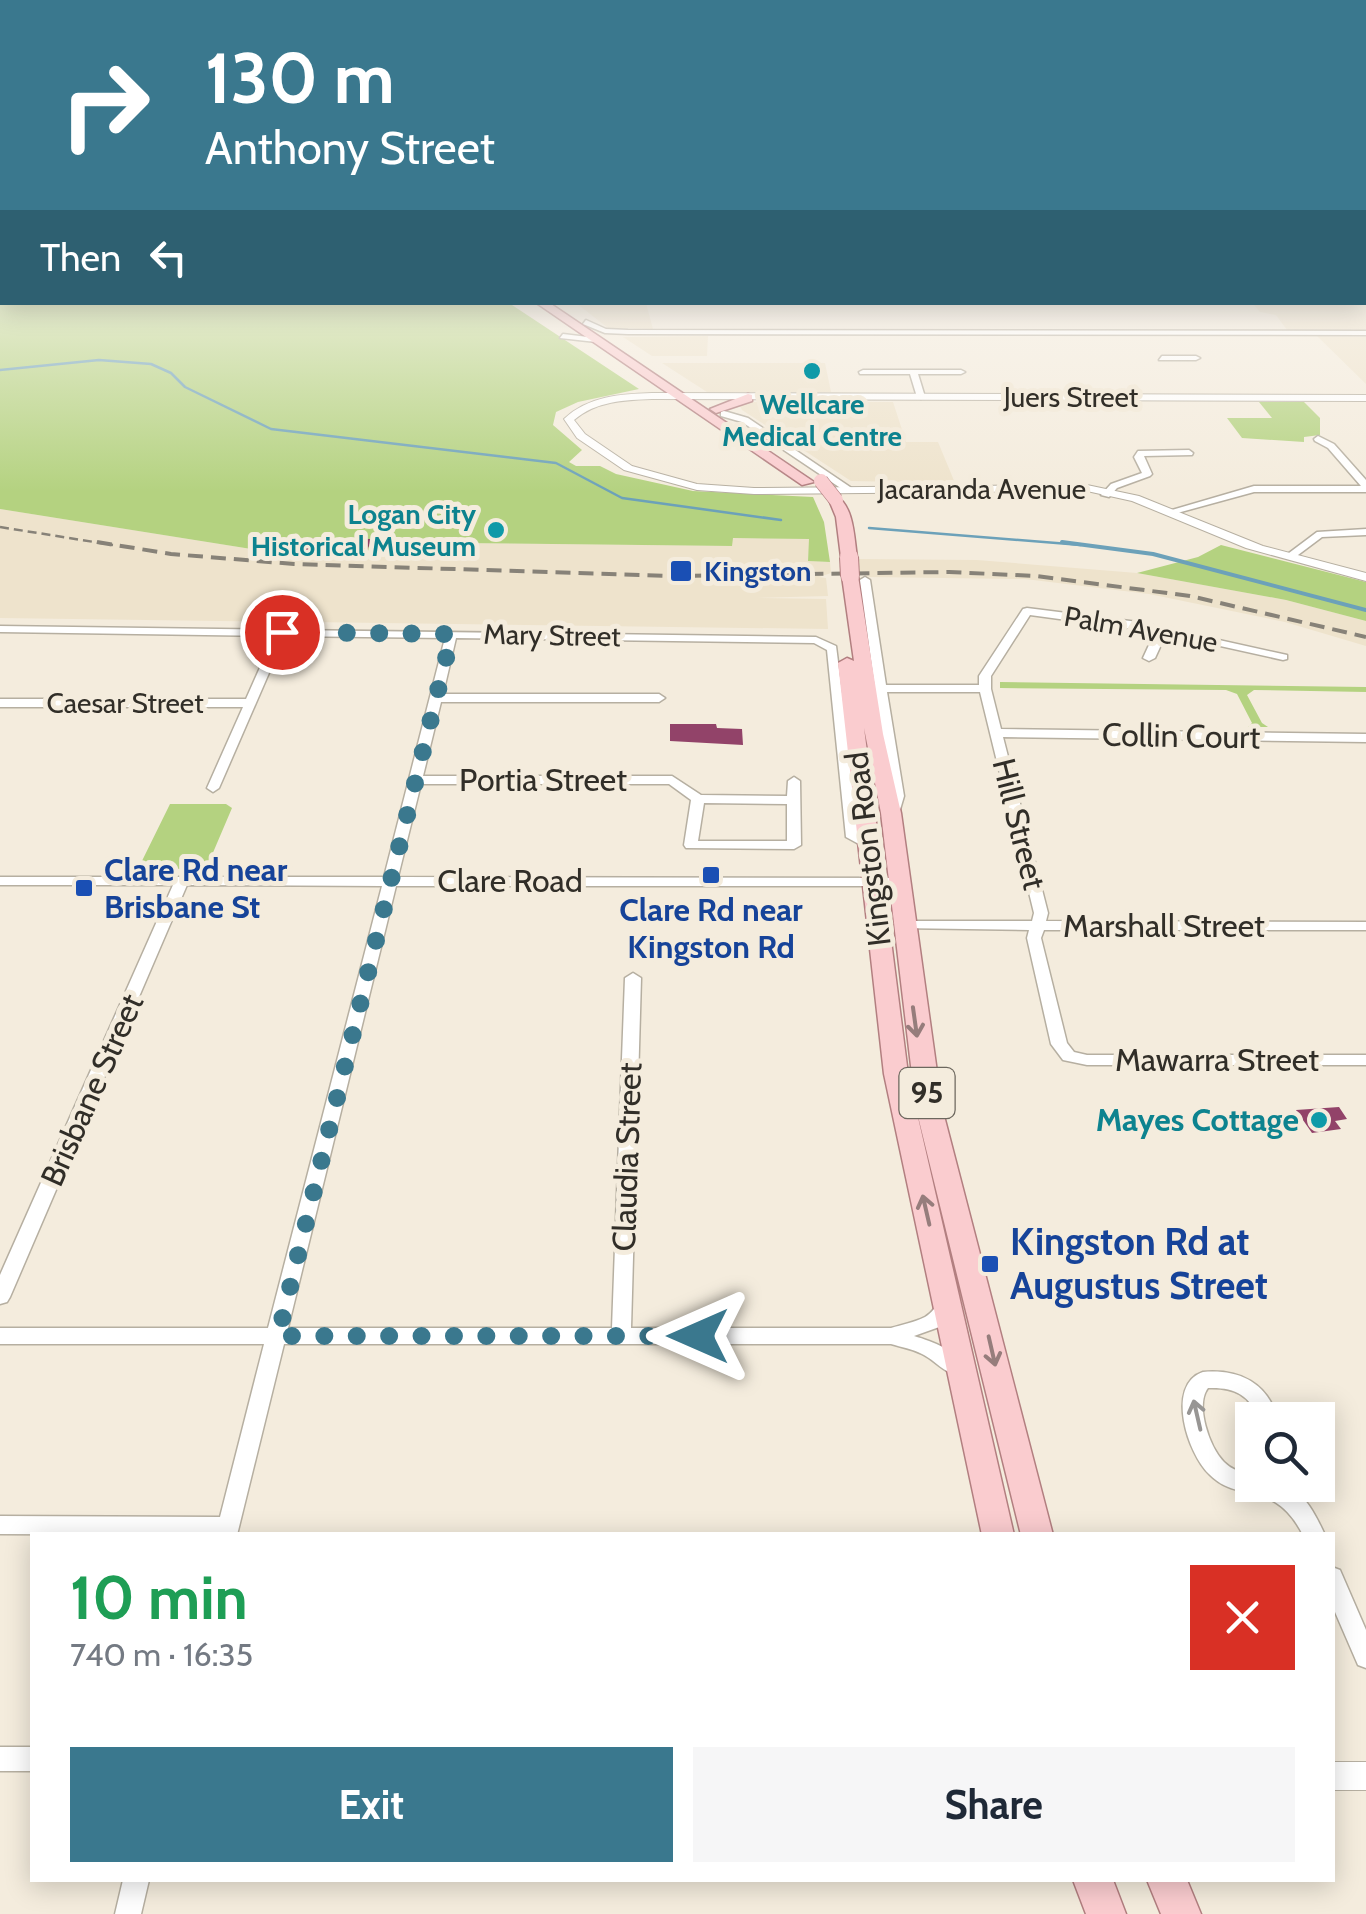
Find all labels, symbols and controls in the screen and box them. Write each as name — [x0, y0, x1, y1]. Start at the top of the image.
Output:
text: 130 m — [205, 35, 395, 121]
icon: right — [40, 40, 170, 170]
text: Anthony Street — [205, 121, 495, 175]
icon: left — [141, 230, 196, 285]
text: Then — [40, 234, 121, 281]
marker: Wellcare Medical Centre — [801, 360, 823, 382]
street label: Juers Street — [1003, 380, 1138, 414]
place label: Wellcare Medical Centre — [722, 387, 902, 453]
street label: Jacaranda Avenue — [877, 472, 1086, 506]
place label: Logan City Historical Museum — [251, 497, 476, 563]
marker: Logan City Historical Museum — [485, 519, 507, 541]
place label: Kingston — [704, 554, 811, 588]
marker: Kingston — [668, 558, 694, 584]
pin — [240, 590, 325, 675]
street label: Palm Avenue — [1062, 599, 1220, 659]
icon: arrive — [255, 605, 310, 660]
street label: Mary Street — [483, 617, 621, 653]
street label: Caesar Street — [46, 686, 204, 720]
street label: Collin Court — [1101, 715, 1261, 756]
street label: Kingston Road — [836, 750, 899, 948]
street label: Hill Street — [984, 754, 1055, 894]
street label: Portia Street — [459, 760, 627, 799]
place label: Clare Rd near Brisbane St — [104, 850, 288, 926]
street label: Clare Road — [437, 861, 583, 900]
marker: Clare Rd near Kingston Rd — [700, 864, 722, 886]
marker: Clare Rd near Brisbane St — [73, 877, 95, 899]
place label: Clare Rd near Kingston Rd — [619, 890, 803, 966]
street label: Marshall Street — [1063, 906, 1265, 945]
street label: Brisbane Street — [32, 988, 151, 1192]
one-way arrow — [907, 1005, 925, 1038]
street label: Mawarra Street — [1115, 1040, 1319, 1079]
street label: Claudia Street — [604, 1062, 649, 1252]
road number: 95 — [900, 1068, 954, 1118]
place label: Mayes Cottage — [1096, 1100, 1299, 1139]
marker: Mayes Cottage — [1308, 1109, 1330, 1131]
one-way arrow — [916, 1195, 934, 1227]
place label: Kingston Rd at Augustus Street — [1010, 1218, 1268, 1309]
marker: Kingston Rd at Augustus Street — [979, 1253, 1001, 1275]
position arrow — [646, 1284, 750, 1388]
one-way arrow — [984, 1334, 1003, 1366]
one-way arrow — [1187, 1400, 1205, 1432]
map controls — [1235, 1402, 1335, 1502]
button: search — [1235, 1402, 1335, 1502]
text: 10 min — [70, 1561, 248, 1634]
button: close — [1190, 1565, 1295, 1670]
text: 740 m · 16:35 — [70, 1635, 253, 1674]
button: Exit — [70, 1747, 673, 1862]
button: Share — [693, 1747, 1295, 1862]

